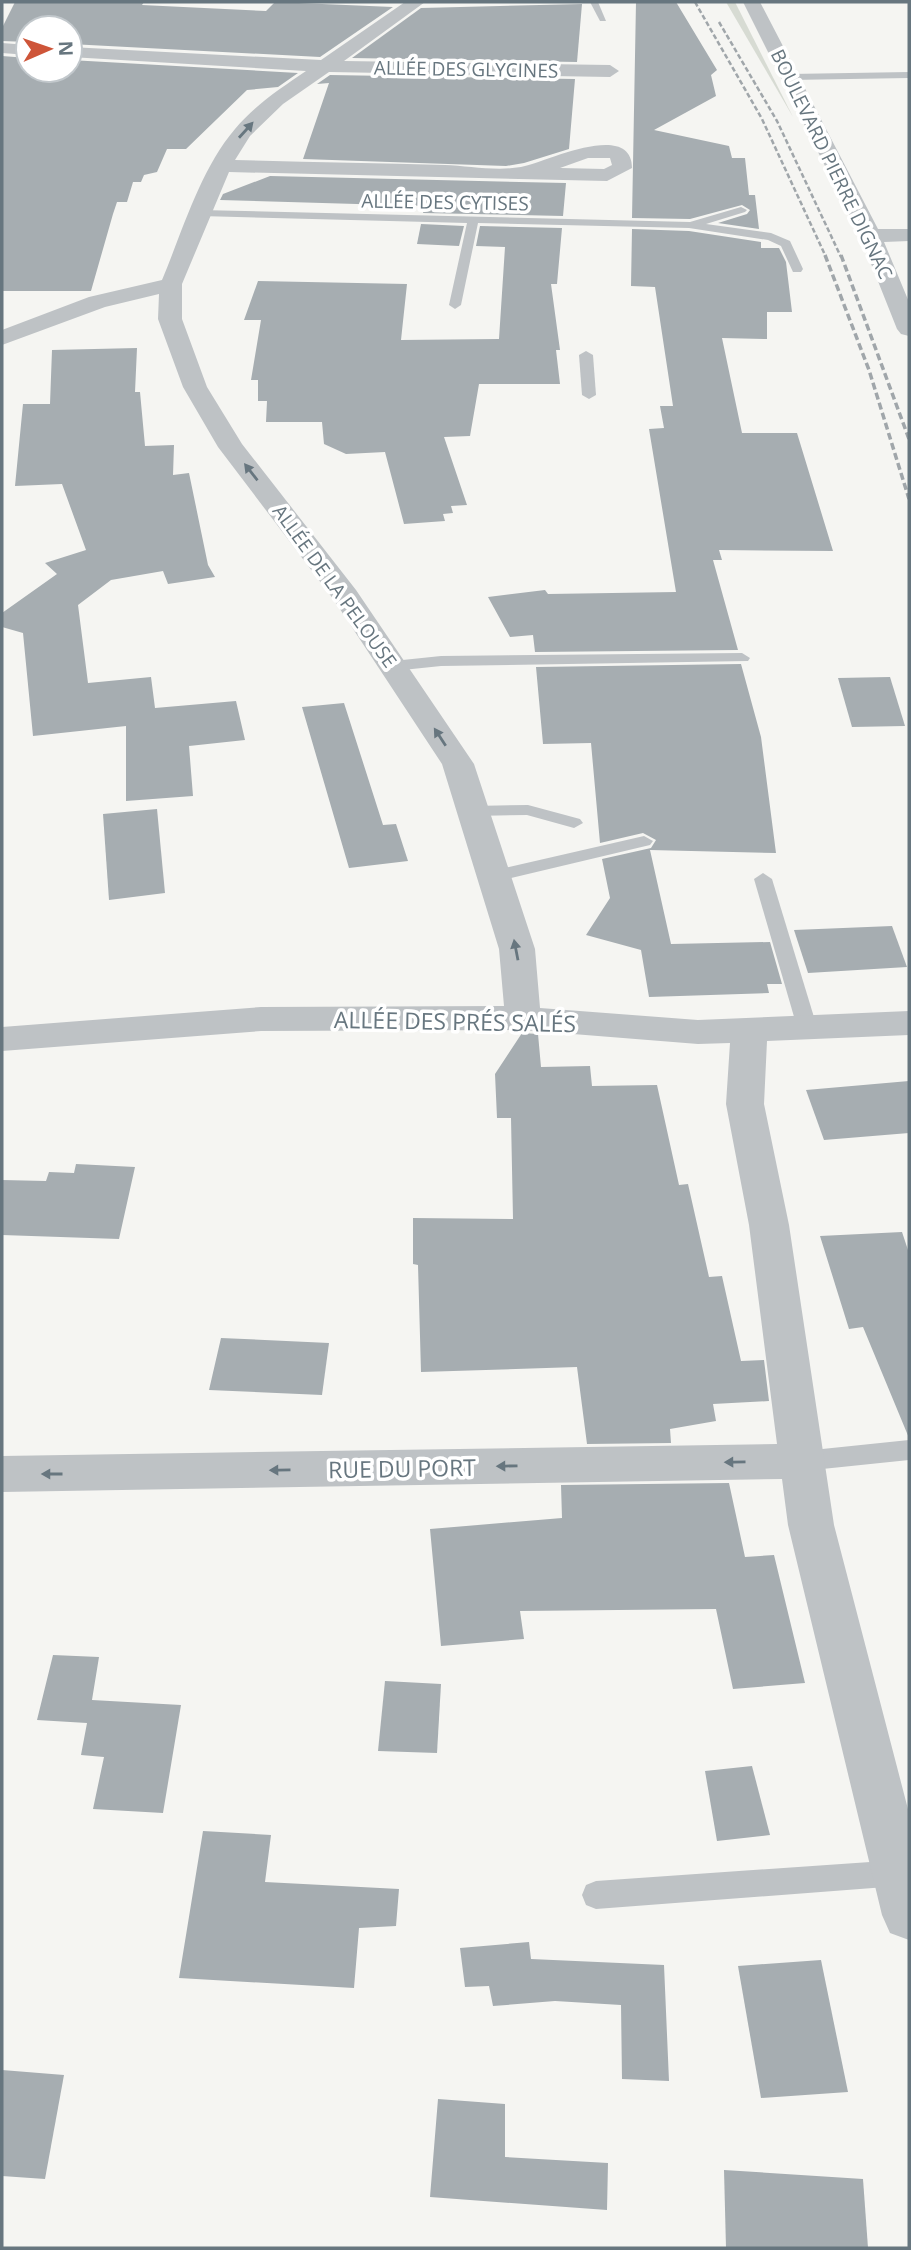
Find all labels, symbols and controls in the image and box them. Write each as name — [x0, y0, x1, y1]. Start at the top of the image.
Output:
north arrow — [14, 14, 84, 84]
text: N — [53, 40, 79, 57]
street label: BOULEVARD PIERRE DIGNAC — [765, 45, 899, 283]
street label: ALLÉE DES GLYCINES — [374, 54, 558, 84]
one-way arrow — [238, 121, 254, 139]
street label: ALLÉE DES CYTISES — [361, 188, 529, 216]
one-way arrow — [243, 464, 258, 482]
street label: ALLÉE DE LA PELOUSE — [267, 499, 403, 673]
one-way arrow — [433, 728, 447, 746]
one-way arrow — [510, 939, 521, 961]
street label: ALLÉE DES PRÉS SALÉS — [334, 1003, 576, 1039]
street label: RUE DU PORT — [328, 1451, 476, 1485]
one-way arrow — [723, 1456, 745, 1468]
one-way arrow — [496, 1460, 518, 1472]
one-way arrow — [269, 1464, 291, 1476]
one-way arrow — [41, 1468, 63, 1479]

